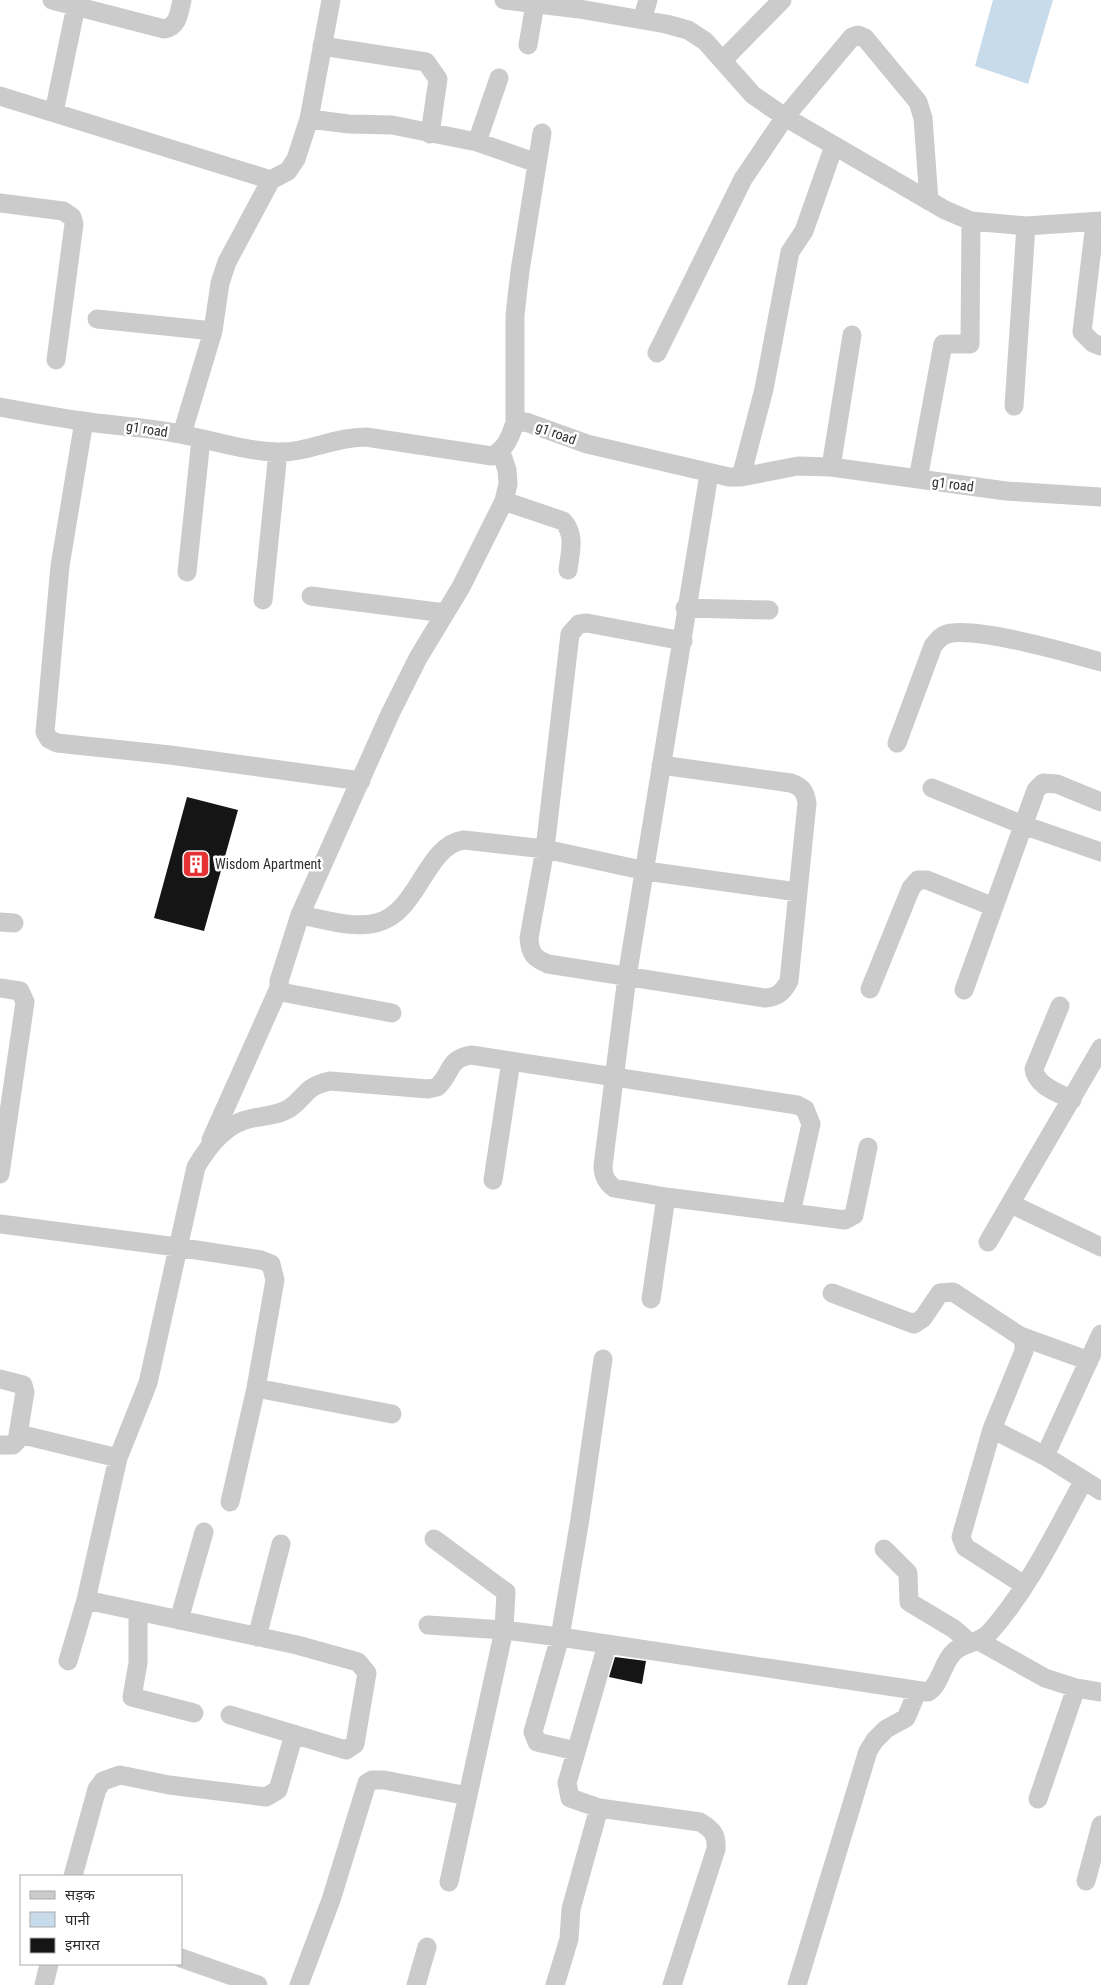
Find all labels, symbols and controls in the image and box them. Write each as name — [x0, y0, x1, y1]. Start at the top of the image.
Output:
street label: g1 road — [125, 418, 169, 440]
street label: g1 road — [534, 418, 578, 448]
street label: g1 road — [931, 474, 975, 494]
building icon: Wisdom Apartment — [181, 849, 211, 879]
place label: Wisdom Apartment — [215, 856, 321, 872]
legend — [20, 1875, 182, 1965]
text: सड़क — [65, 1886, 95, 1904]
text: पानी — [65, 1911, 91, 1929]
text: इमारत — [65, 1936, 100, 1954]

